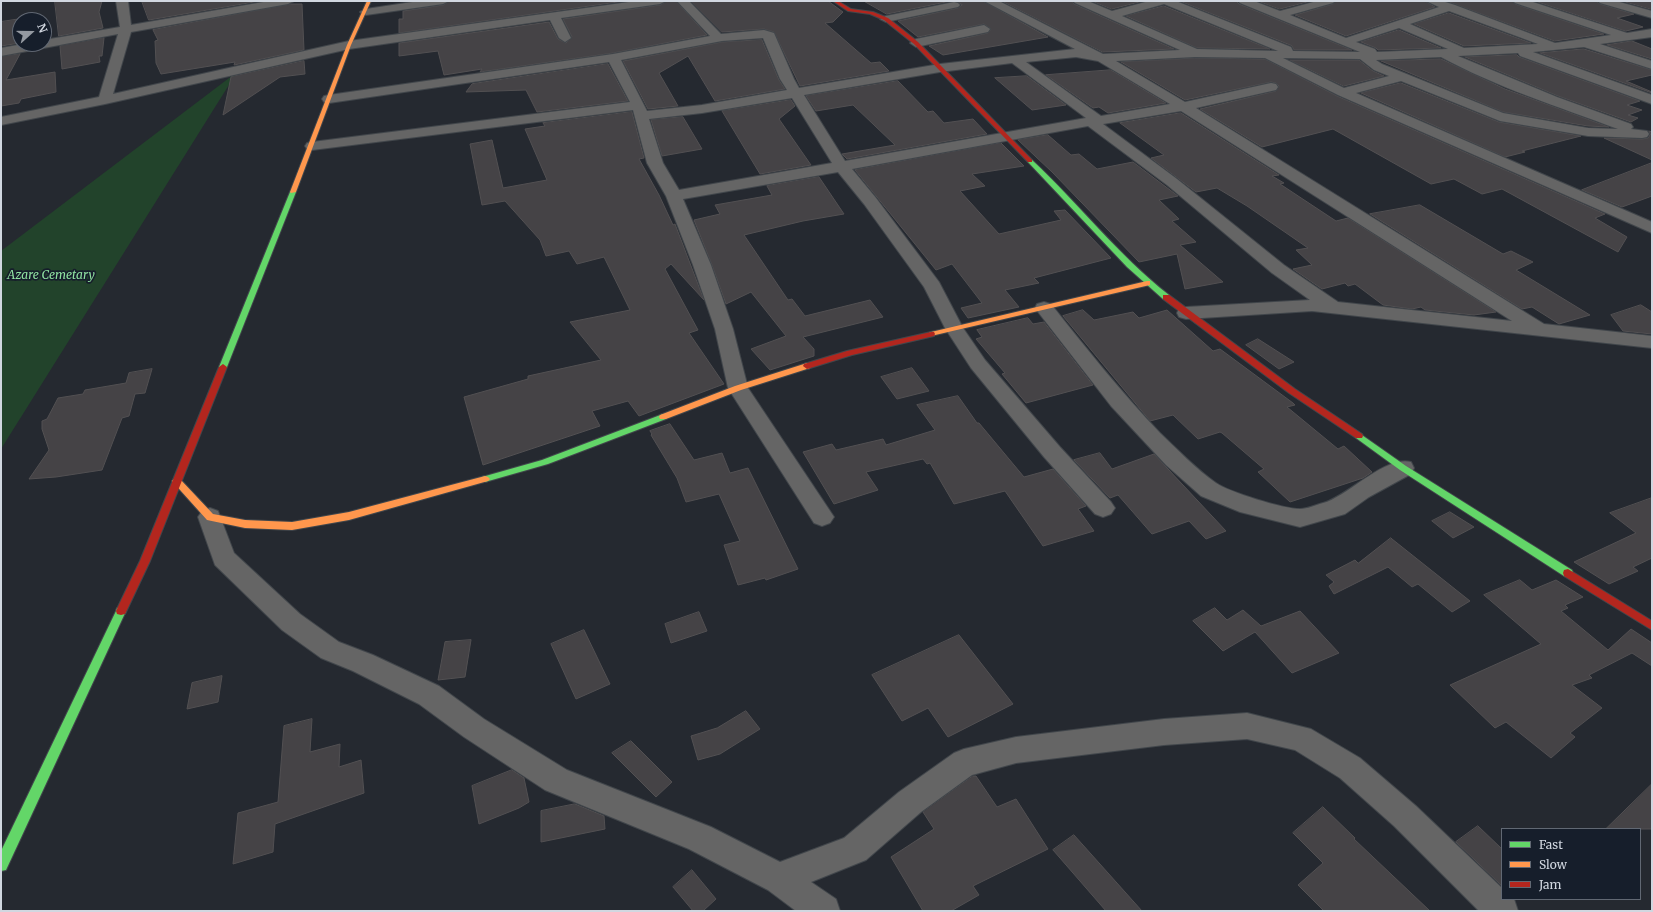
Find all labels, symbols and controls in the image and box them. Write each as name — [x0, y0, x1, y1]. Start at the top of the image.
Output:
north arrow — [12, 12, 52, 52]
text: N — [34, 21, 50, 35]
park label: Azare Cemetary — [7, 269, 95, 283]
legend — [1501, 828, 1641, 900]
text: Fast — [1539, 837, 1563, 852]
text: Slow — [1539, 857, 1567, 872]
text: Jam — [1539, 877, 1561, 892]

